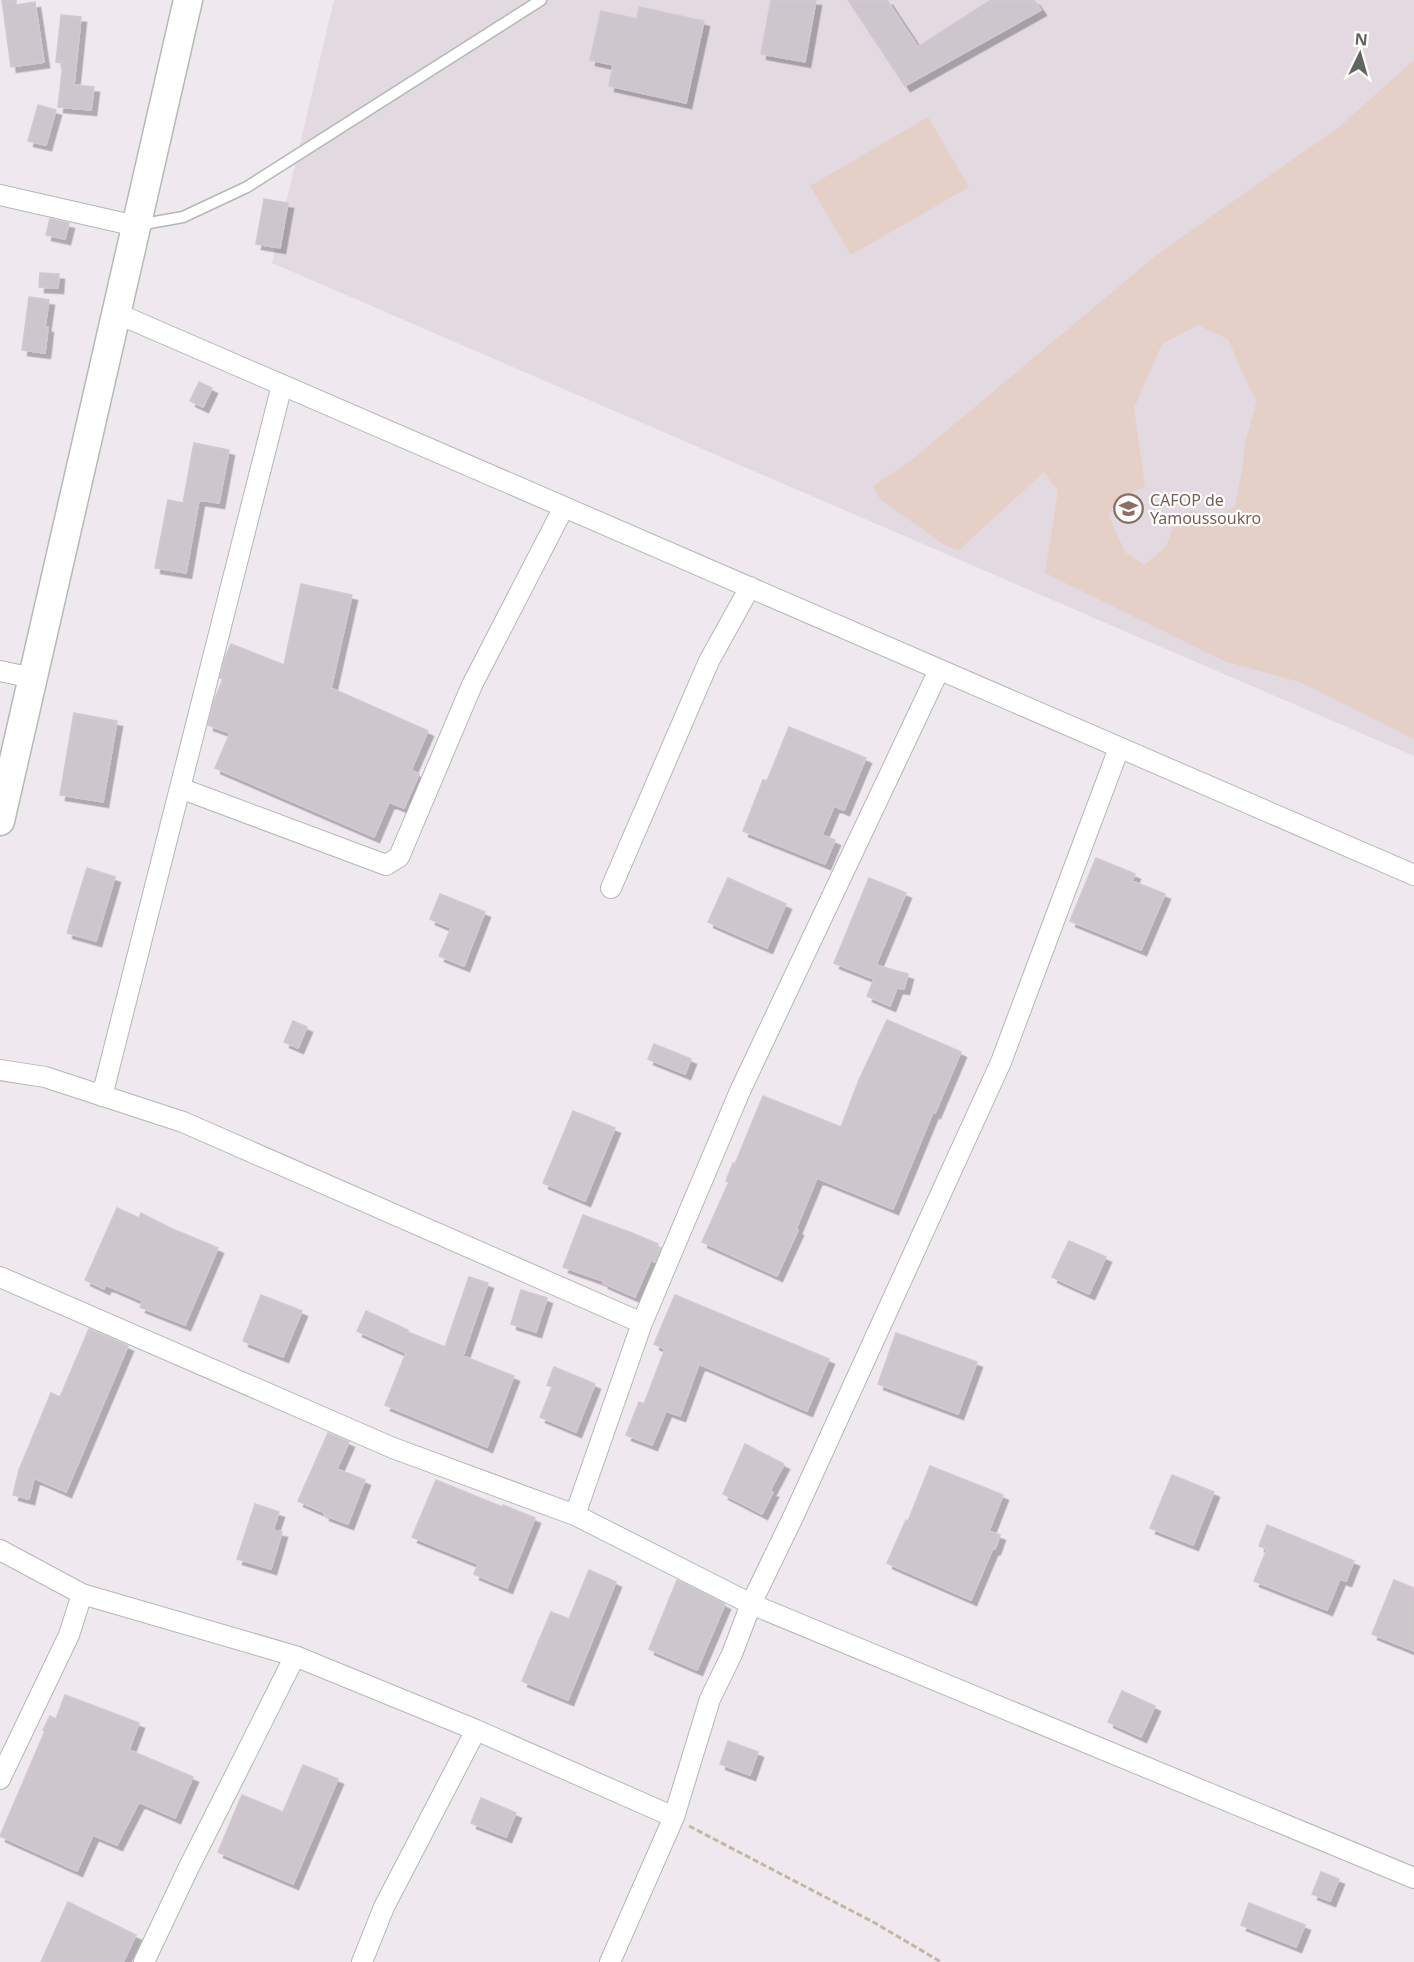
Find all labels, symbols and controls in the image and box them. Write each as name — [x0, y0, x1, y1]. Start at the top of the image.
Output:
north arrow — [1330, 24, 1390, 84]
text: N — [1354, 28, 1369, 51]
place label: CAFOP de Yamoussoukro — [1150, 489, 1261, 529]
school or university icon: CAFOP de Yamoussoukro — [1113, 493, 1145, 525]

